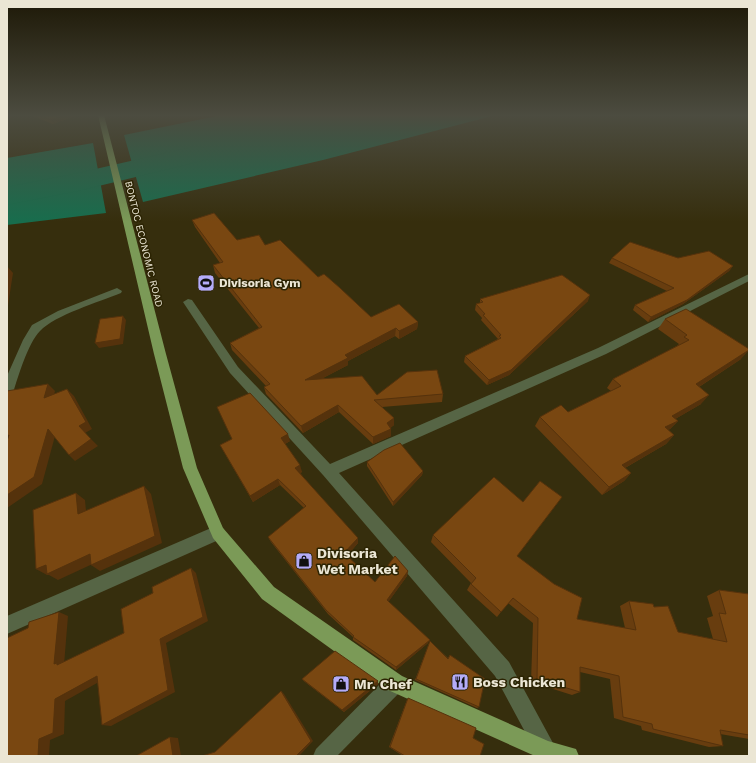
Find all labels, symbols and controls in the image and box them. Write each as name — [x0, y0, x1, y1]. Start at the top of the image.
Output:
street label: BONTOC ECONOMIC ROAD — [123, 180, 165, 308]
sports icon: Divisoria Gym — [196, 273, 216, 293]
place label: Divisoria Gym — [219, 276, 300, 290]
place label: Divisoria Wet Market — [317, 545, 398, 577]
shop icon: Divisoria Wet Market — [294, 551, 314, 571]
restaurant icon: Boss Chicken — [450, 672, 470, 692]
shop icon: Mr. Chef — [331, 674, 351, 694]
place label: Boss Chicken — [473, 674, 565, 690]
place label: Mr. Chef — [354, 676, 412, 692]

